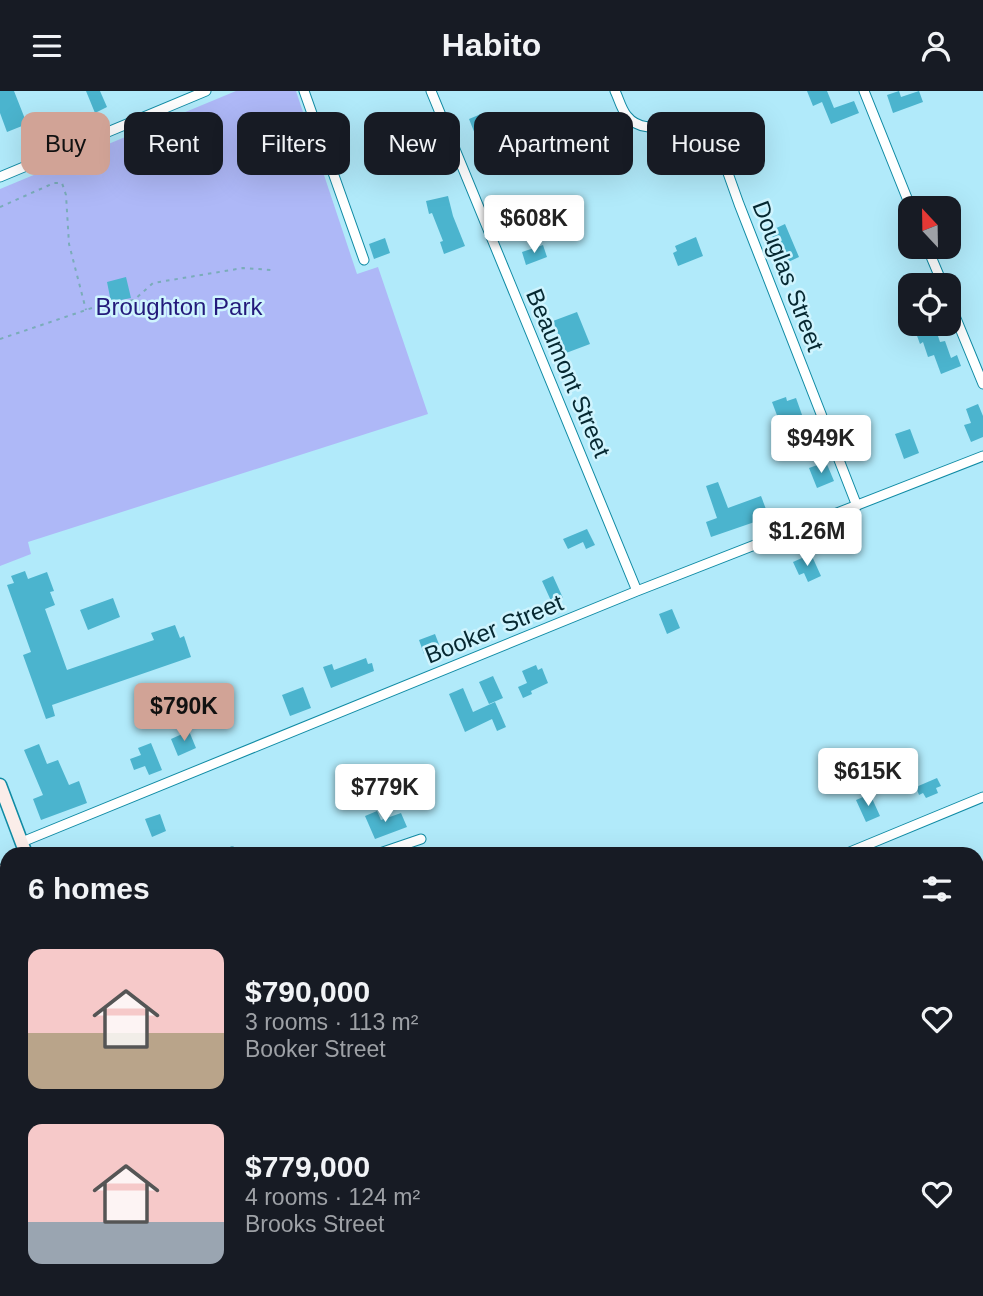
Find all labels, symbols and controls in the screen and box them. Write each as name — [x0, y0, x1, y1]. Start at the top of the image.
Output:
icon: menu — [28, 27, 66, 65]
text: Habito — [442, 27, 541, 63]
icon: person — [917, 27, 955, 65]
chip: Buy — [21, 112, 110, 175]
chip: Rent — [124, 112, 223, 175]
chip: Filters — [237, 112, 350, 175]
chip: New — [364, 112, 460, 175]
chip: Apartment — [474, 112, 633, 175]
chip: House — [647, 112, 765, 175]
pin: $608K — [485, 195, 583, 255]
north arrow — [898, 196, 961, 259]
map controls — [898, 196, 961, 336]
street label: Douglas Street — [747, 197, 830, 355]
text: $608K — [500, 205, 568, 231]
button: locate — [898, 273, 961, 336]
street label: Beaumont Street — [521, 285, 616, 461]
park label: Broughton Park — [96, 293, 263, 320]
pin: $949K — [772, 415, 870, 475]
text: $949K — [787, 425, 855, 451]
pin: $1.26M — [750, 509, 864, 568]
text: $1.26M — [769, 518, 845, 544]
street label: Booker Street — [421, 588, 567, 669]
pin: $790K — [135, 683, 233, 743]
text: $790K — [150, 693, 218, 719]
pin: $615K — [819, 749, 917, 808]
text: $615K — [834, 758, 902, 784]
pin: $779K — [336, 765, 434, 824]
text: $779K — [351, 774, 419, 800]
icon: filters — [918, 870, 956, 908]
text: 6 homes — [28, 872, 150, 905]
text: $790,000 — [245, 975, 370, 1008]
icon: home — [84, 977, 168, 1061]
icon: heart — [918, 1000, 956, 1038]
text: 3 rooms · 113 m² — [245, 1009, 418, 1035]
text: Booker Street — [245, 1036, 386, 1062]
text: $779,000 — [245, 1150, 370, 1183]
icon: home — [84, 1152, 168, 1236]
icon: heart — [918, 1175, 956, 1213]
text: 4 rooms · 124 m² — [245, 1184, 420, 1210]
text: Brooks Street — [245, 1211, 384, 1237]

